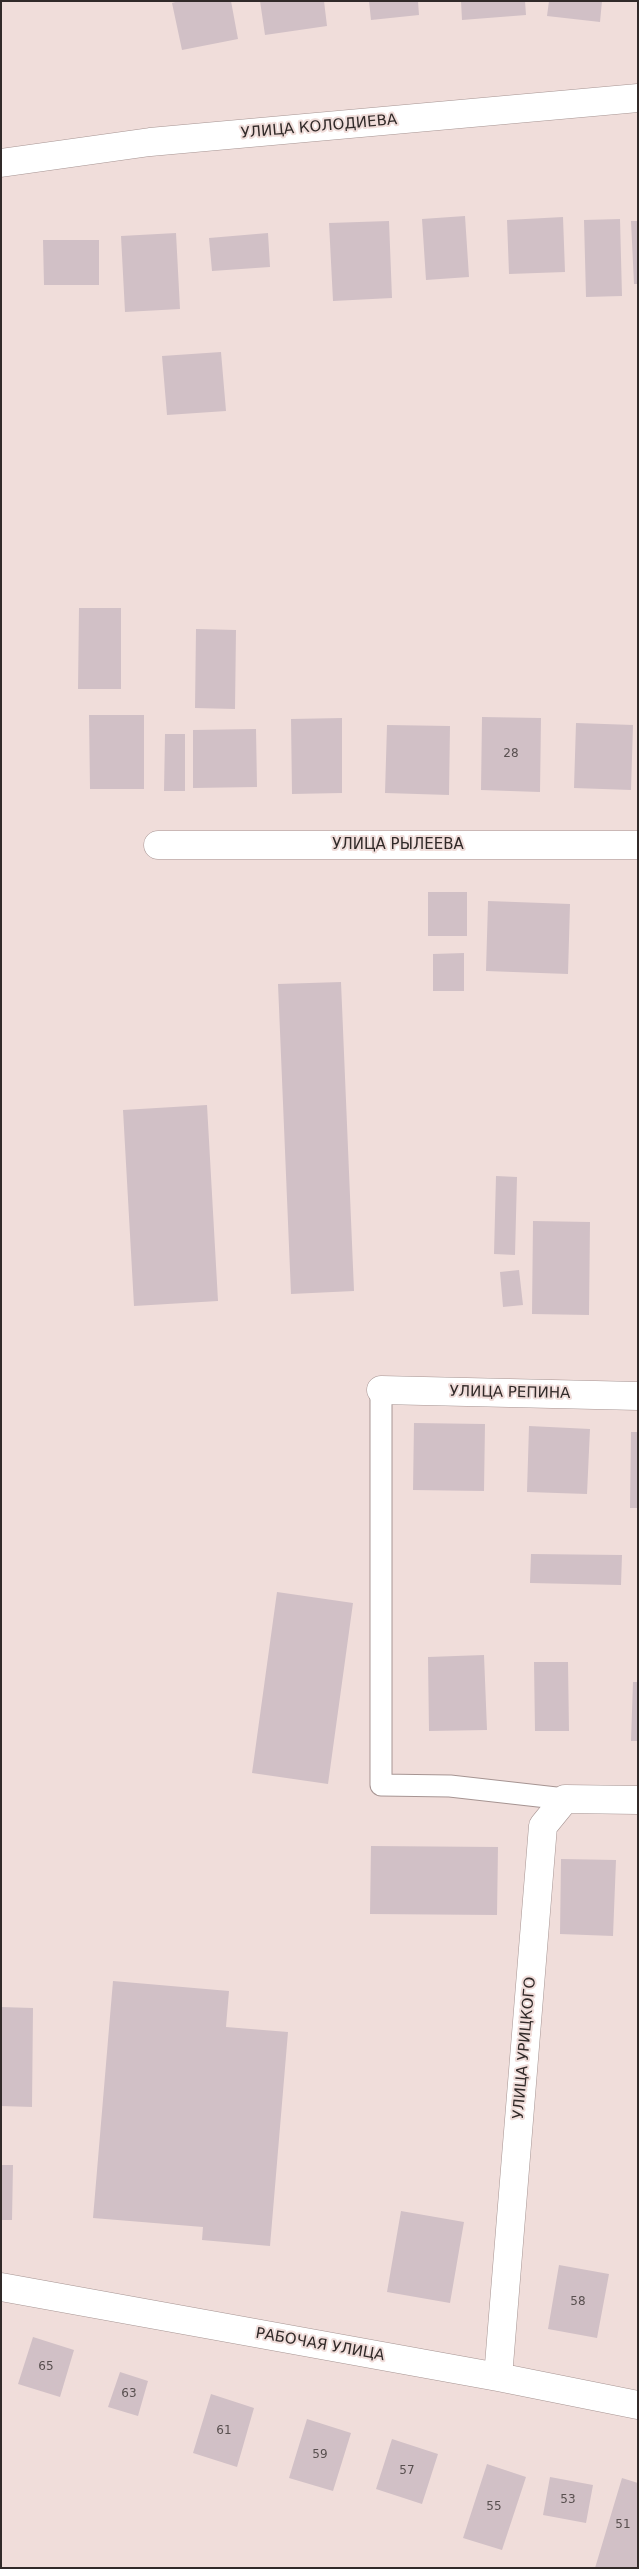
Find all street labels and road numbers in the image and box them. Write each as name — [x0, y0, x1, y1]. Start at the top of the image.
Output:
street label: УЛИЦА КОЛОДИЕВА — [240, 111, 398, 143]
street label: УЛИЦА РЫЛЕЕВА — [332, 836, 464, 854]
street label: УЛИЦА РЕПИНА — [449, 1383, 571, 1403]
street label: УЛИЦА УРИЦКОГО — [510, 1976, 540, 2120]
street label: РАБОЧАЯ УЛИЦА — [254, 2325, 386, 2365]

